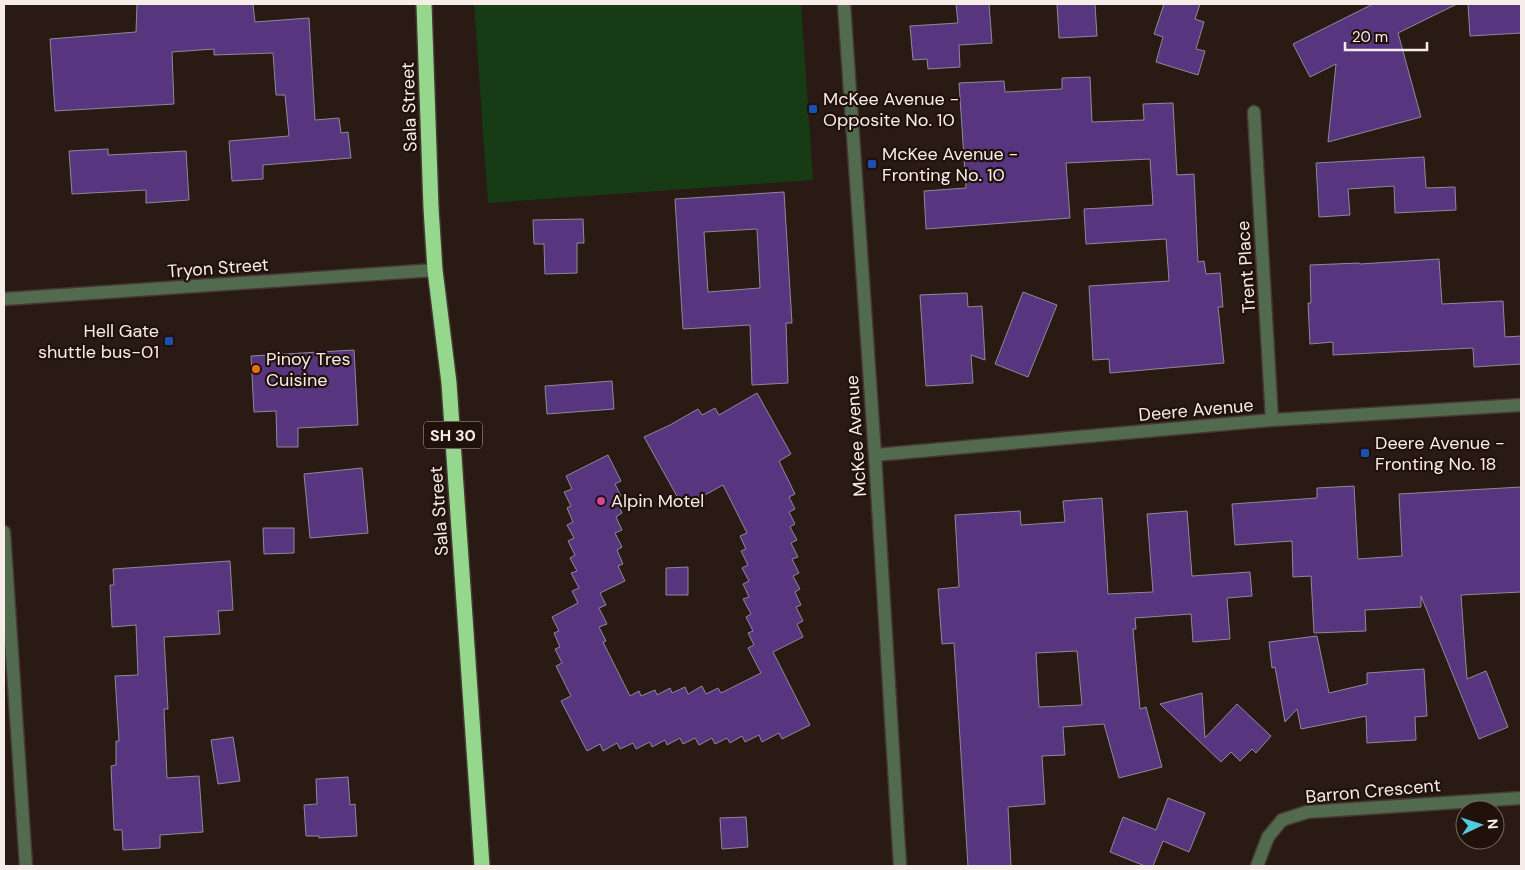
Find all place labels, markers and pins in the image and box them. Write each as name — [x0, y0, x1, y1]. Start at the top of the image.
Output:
place label: McKee Avenue - Opposite No. 10 — [823, 87, 959, 132]
marker: McKee Avenue - Opposite No. 10 — [807, 103, 819, 115]
place label: McKee Avenue - Fronting No. 10 — [882, 142, 1018, 187]
marker: McKee Avenue - Fronting No. 10 — [866, 158, 878, 170]
place label: Hell Gate shuttle bus-01 — [38, 319, 159, 364]
marker: Hell Gate shuttle bus-01 — [163, 335, 175, 347]
place label: Pinoy Tres Cuisine — [266, 347, 351, 392]
marker: Pinoy Tres Cuisine — [250, 363, 262, 375]
place label: Deere Avenue - Fronting No. 18 — [1375, 431, 1505, 476]
marker: Deere Avenue - Fronting No. 18 — [1359, 447, 1371, 459]
place label: Alpin Motel — [611, 489, 704, 513]
marker: Alpin Motel — [595, 495, 607, 507]

